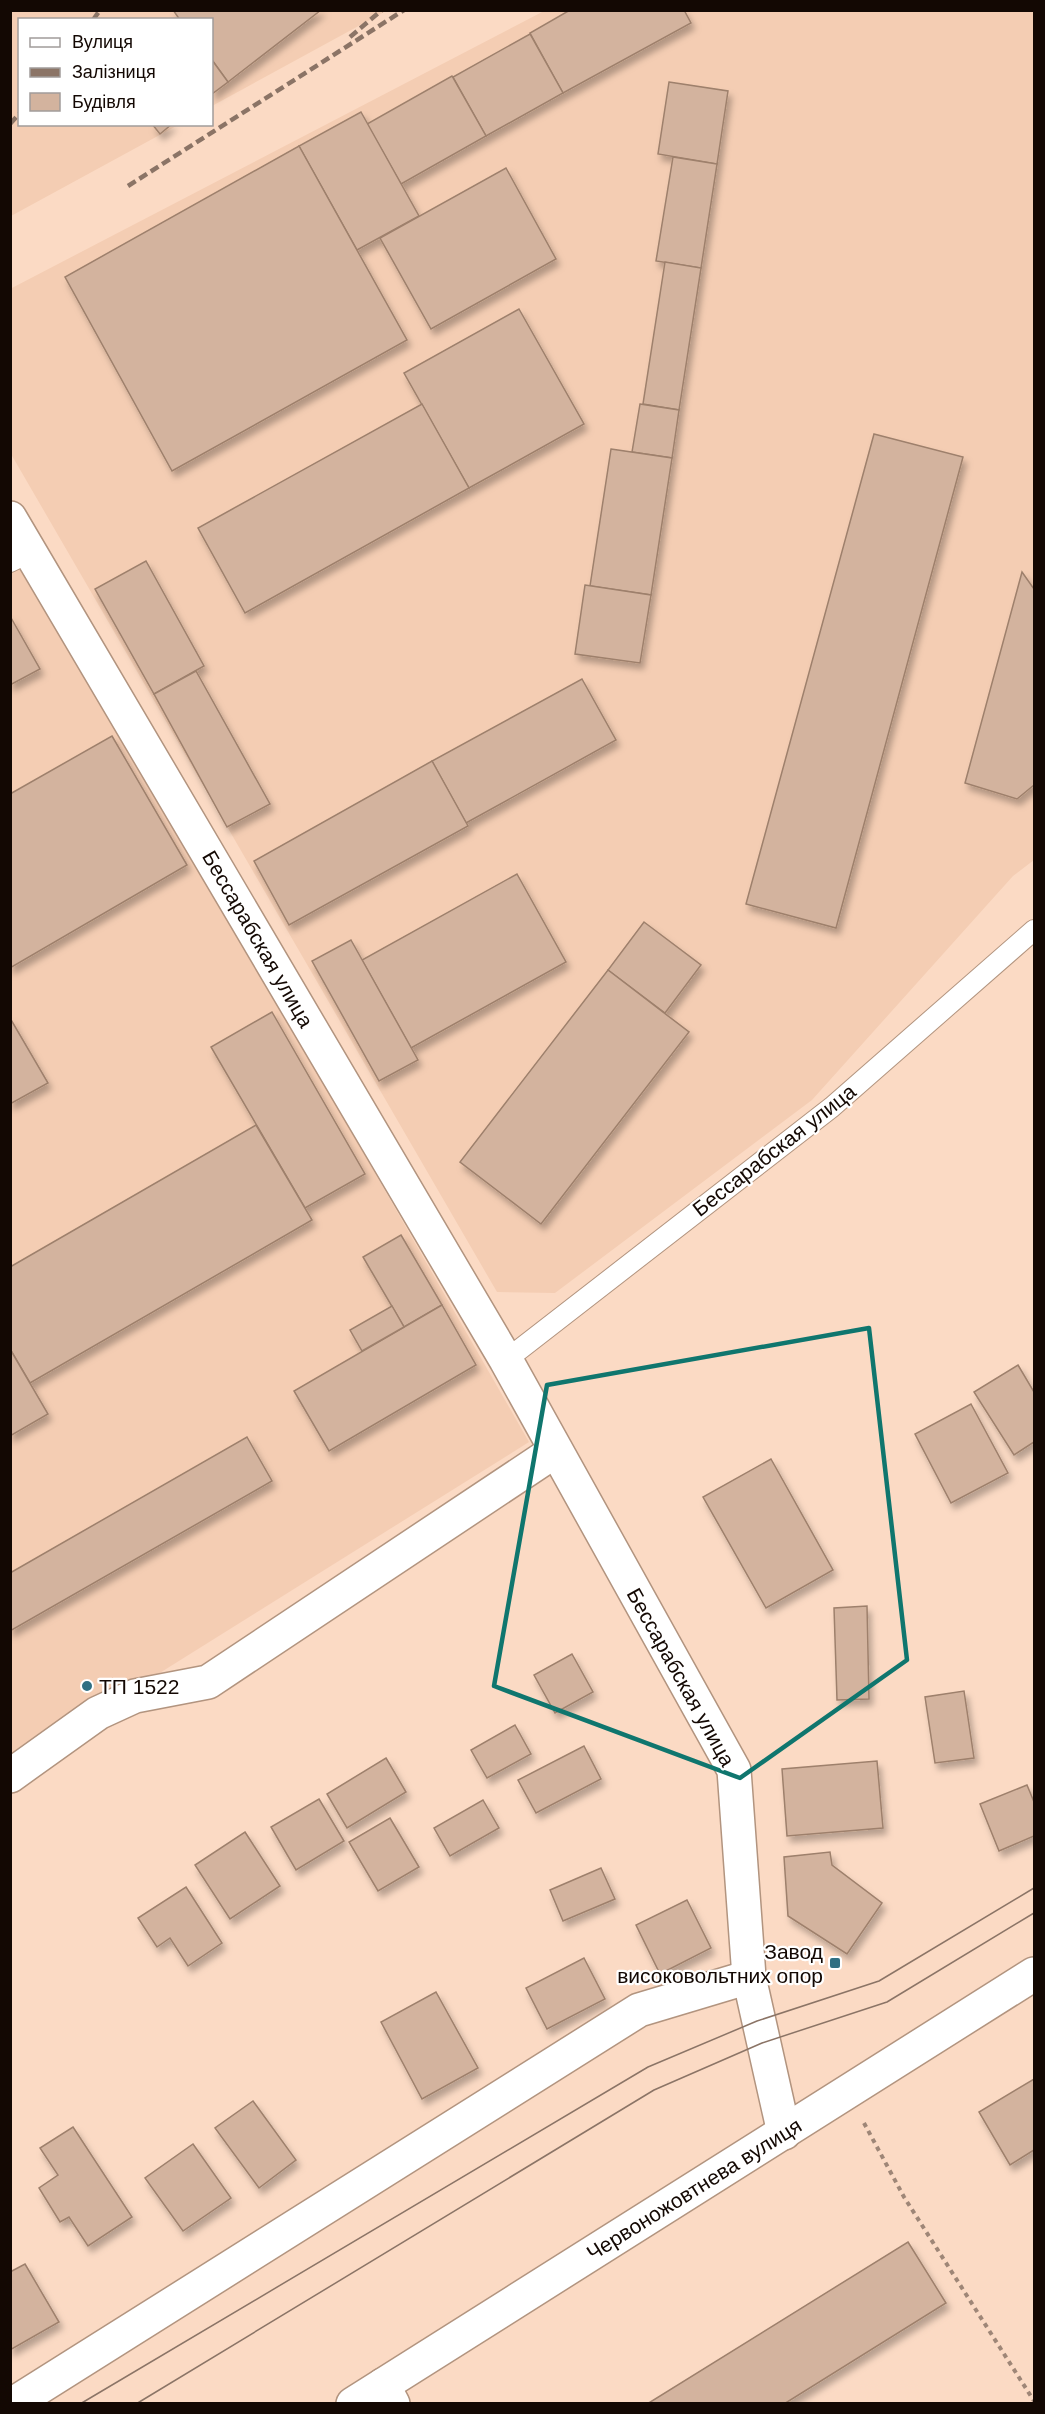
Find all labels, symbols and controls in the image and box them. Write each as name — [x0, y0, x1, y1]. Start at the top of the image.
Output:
legend — [18, 18, 213, 126]
text: Вулиця — [72, 32, 133, 52]
text: Залізниця — [72, 62, 156, 82]
text: Будівля — [72, 92, 136, 112]
street label: Бессарабская улица — [198, 847, 318, 1032]
street label: Бессарабская улица — [688, 1079, 860, 1221]
street label: Бессарабская улица — [622, 1584, 740, 1770]
place label: ТП 1522 — [99, 1675, 179, 1698]
marker: ТП 1522 — [80, 1679, 94, 1693]
place label: Завод високовольтних опор — [617, 1940, 823, 1987]
marker: Завод високовольтних опор — [828, 1956, 842, 1970]
street label: Червоножовтнева вулиця — [582, 2113, 806, 2265]

